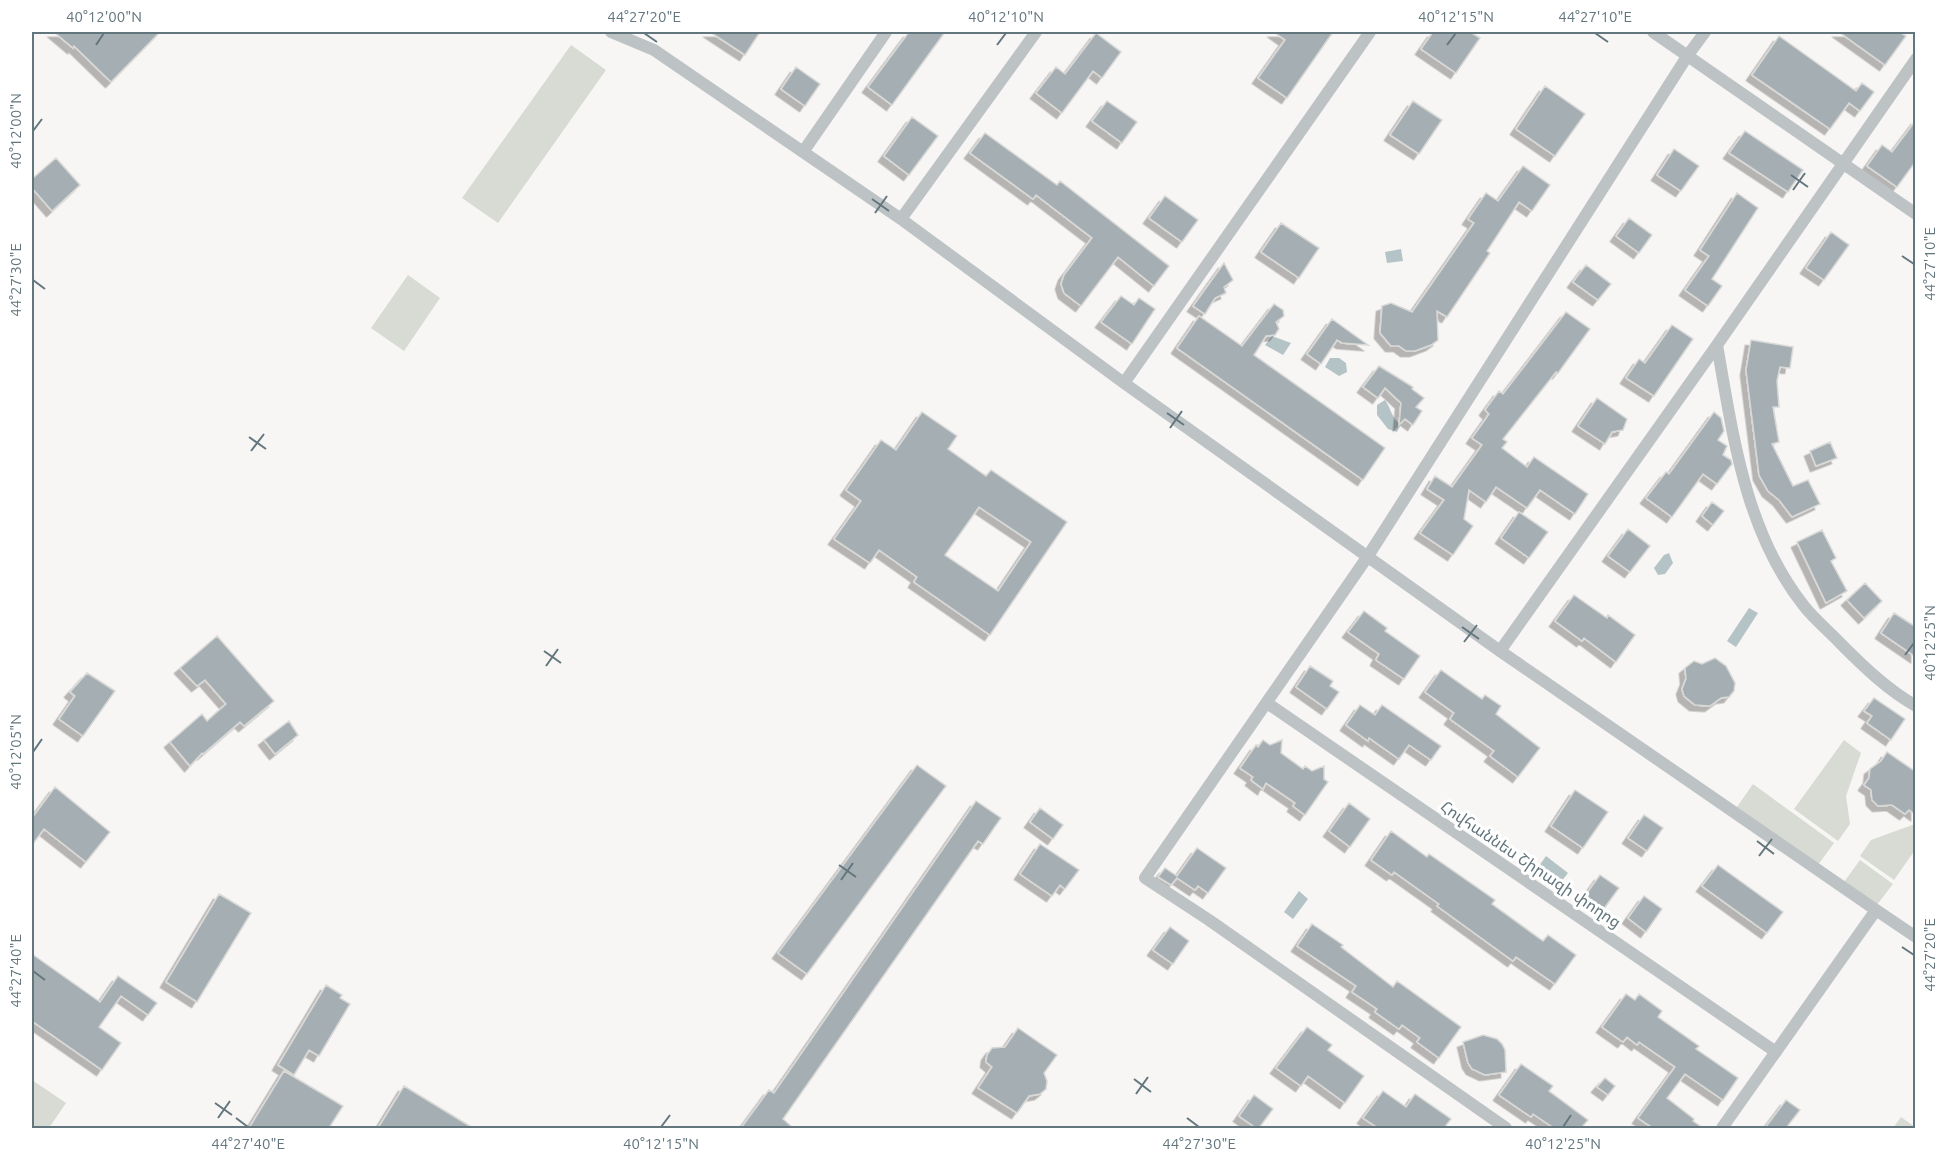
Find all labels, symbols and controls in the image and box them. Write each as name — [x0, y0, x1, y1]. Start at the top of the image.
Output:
text: 40°12'00"N — [66, 8, 142, 25]
text: 44°27'20"E — [607, 8, 681, 25]
text: 40°12'10"N — [968, 8, 1044, 25]
text: 40°12'15"N — [1418, 8, 1494, 25]
text: 44°27'10"E — [1558, 8, 1632, 25]
text: 40°12'00"N — [7, 93, 24, 169]
text: 44°27'10"E — [1921, 227, 1938, 301]
text: 44°27'30"E — [7, 243, 24, 317]
text: 40°12'25"N — [1921, 605, 1938, 681]
text: 40°12'05"N — [7, 714, 24, 790]
street label: Հովհաննես Շիրազի փողոց — [1437, 797, 1625, 932]
text: 44°27'20"E — [1921, 918, 1938, 992]
text: 44°27'40"E — [7, 934, 24, 1008]
text: 44°27'40"E — [211, 1135, 285, 1152]
text: 40°12'15"N — [623, 1135, 699, 1152]
text: 44°27'30"E — [1162, 1135, 1236, 1152]
text: 40°12'25"N — [1525, 1135, 1601, 1152]

